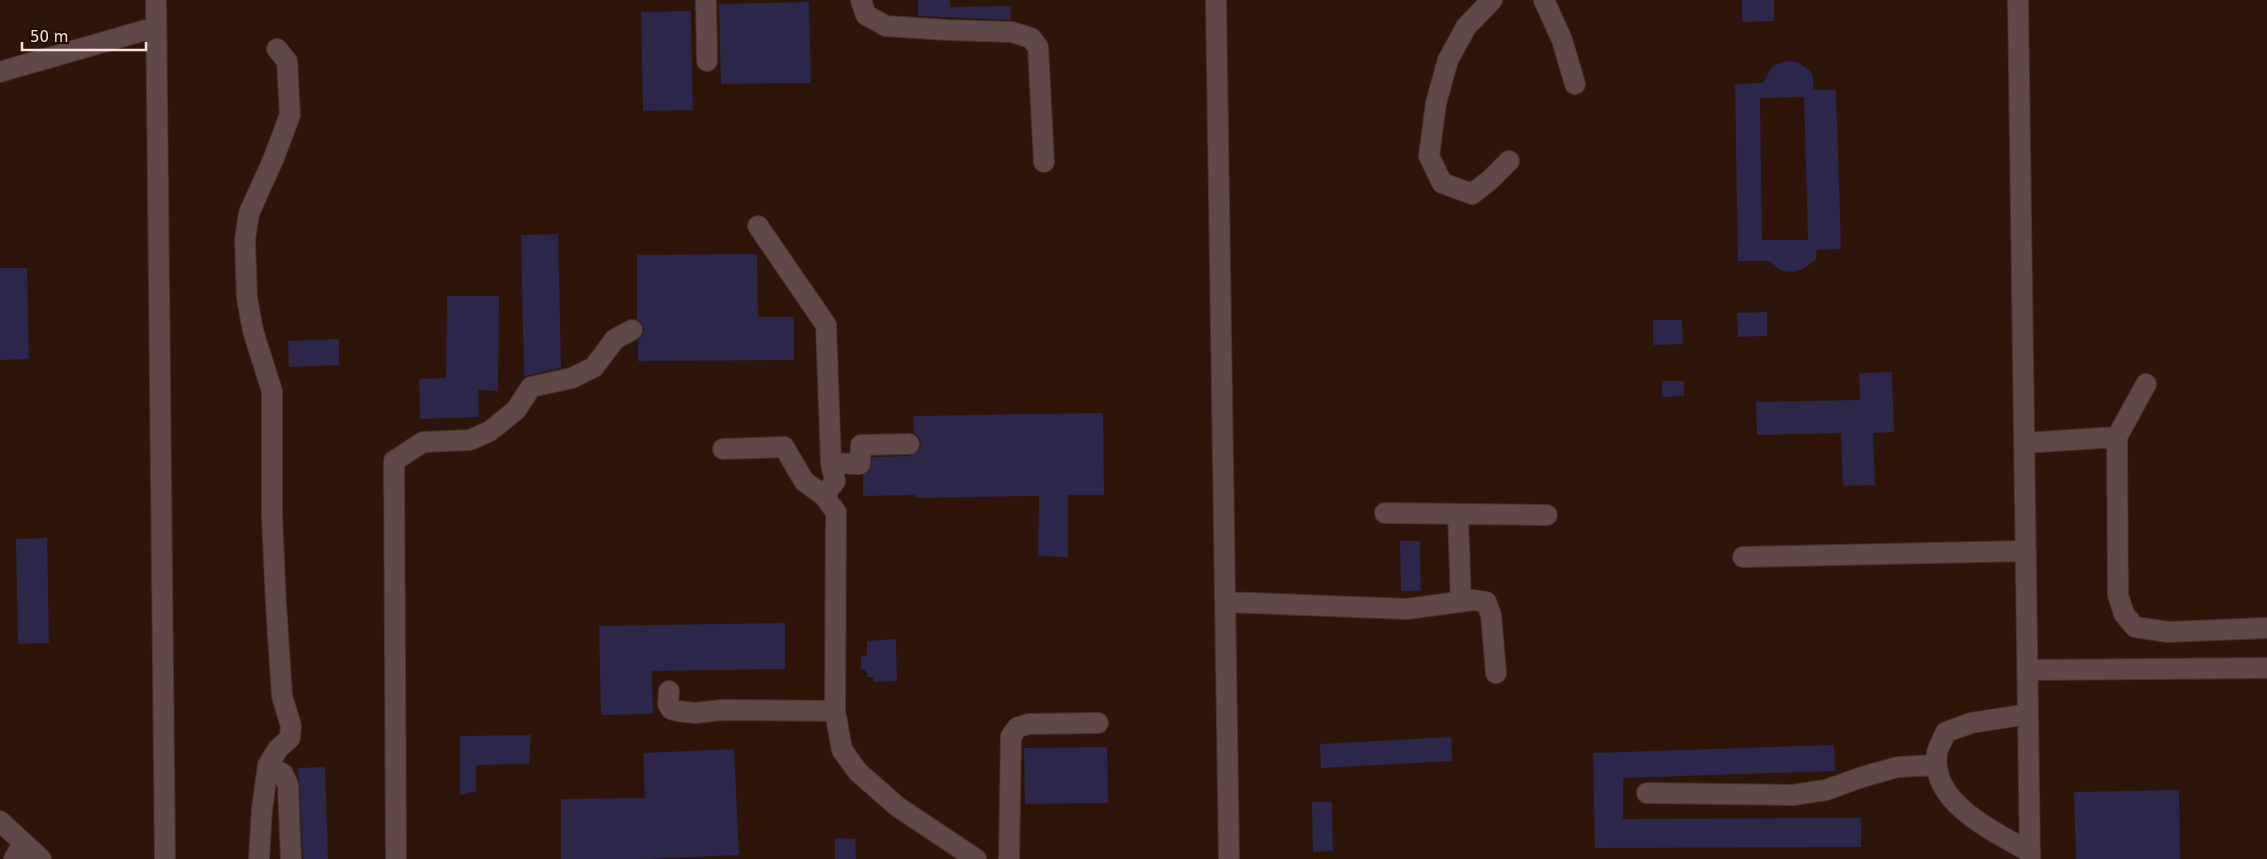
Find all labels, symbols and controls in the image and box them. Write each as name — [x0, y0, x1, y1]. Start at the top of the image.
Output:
scale bar — [22, 20, 146, 52]
text: 50 m — [30, 28, 68, 46]

